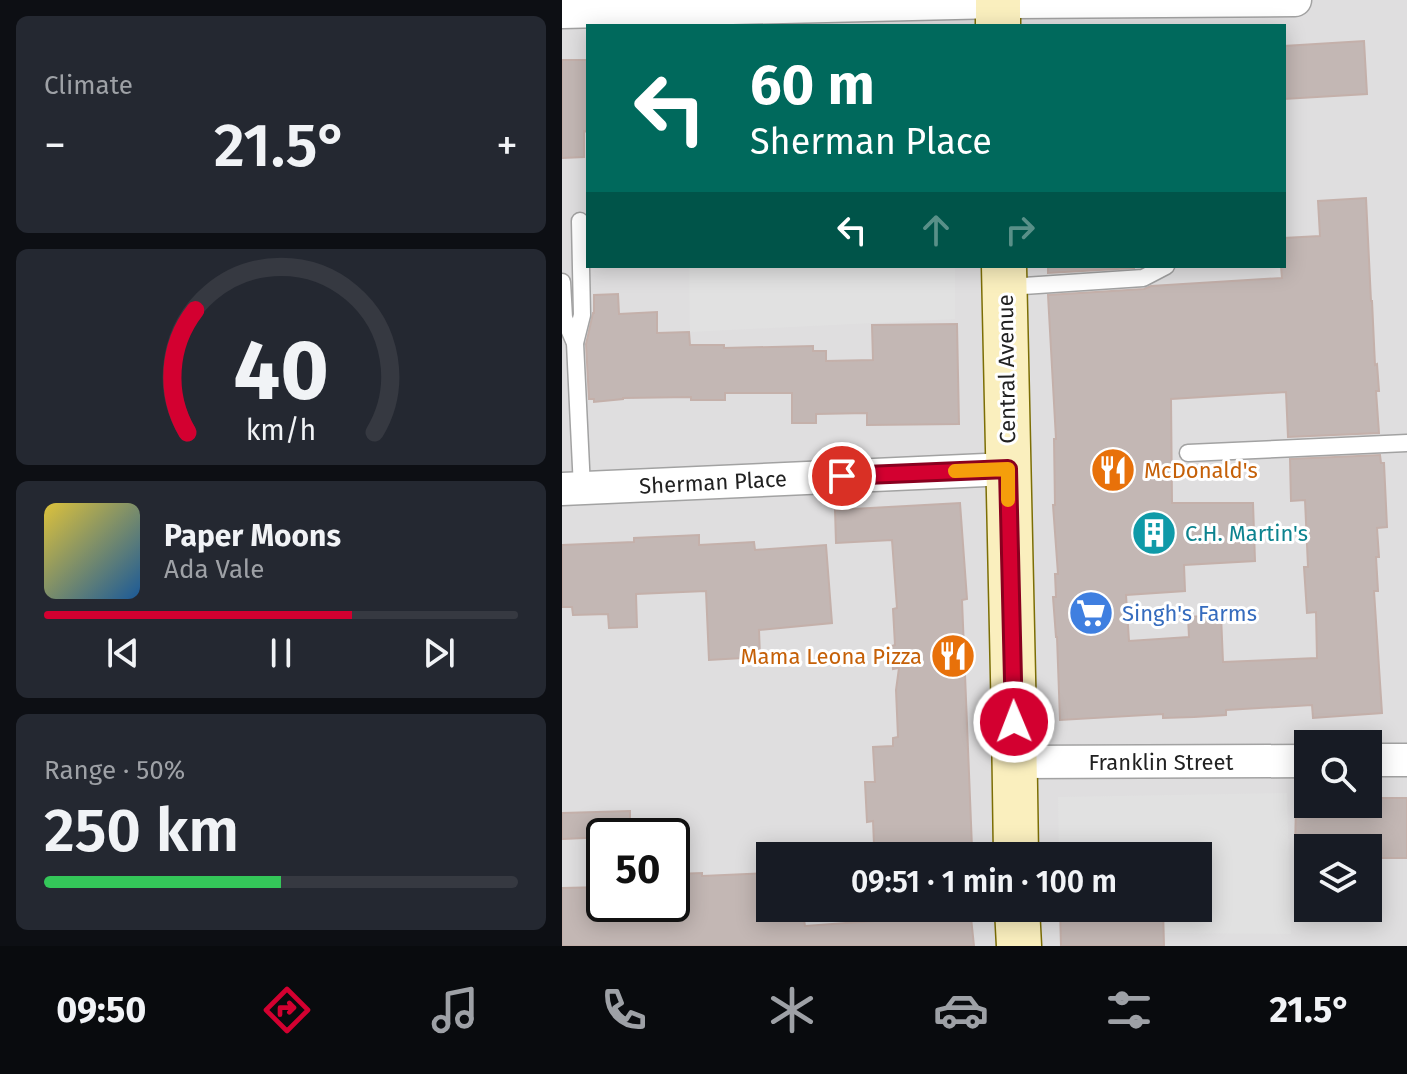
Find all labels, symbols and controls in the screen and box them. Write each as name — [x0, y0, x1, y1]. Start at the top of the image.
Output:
text: 60 m — [750, 52, 875, 119]
icon: left — [618, 56, 722, 160]
text: Climate — [44, 70, 133, 101]
text: 21.5° — [214, 110, 348, 182]
text: − — [44, 119, 66, 172]
text: + — [496, 119, 518, 172]
text: Sherman Place — [750, 120, 992, 164]
icon: left — [830, 208, 874, 252]
icon: ahead — [914, 208, 958, 252]
icon: right — [998, 208, 1042, 252]
street label: Central Avenue — [992, 294, 1021, 444]
text: 40 — [233, 320, 329, 420]
text: km/h — [246, 413, 316, 448]
pin — [808, 442, 876, 510]
restaurant icon: McDonald's — [1089, 446, 1137, 494]
icon: arrive — [820, 454, 864, 498]
place label: McDonald's — [1144, 457, 1258, 484]
street label: Sherman Place — [638, 465, 788, 500]
building icon: C.H. Martin's — [1130, 509, 1178, 557]
text: Paper Moons — [164, 518, 341, 554]
place label: C.H. Martin's — [1185, 520, 1308, 547]
text: Ada Vale — [164, 554, 264, 585]
supermarket icon: Singh's Farms — [1067, 589, 1115, 637]
place label: Singh's Farms — [1122, 600, 1257, 627]
icon: previous — [101, 631, 145, 675]
icon: pause — [259, 631, 303, 675]
icon: next — [417, 631, 461, 675]
restaurant icon: Mama Leona Pizza — [929, 632, 977, 680]
place label: Mama Leona Pizza — [740, 643, 922, 670]
position arrow — [972, 680, 1056, 764]
map controls — [1294, 730, 1382, 922]
button: search — [1294, 730, 1382, 818]
street label: Franklin Street — [1089, 749, 1234, 776]
text: Range · 50% — [44, 755, 185, 786]
text: 250 km — [44, 795, 239, 867]
speed limit sign: 50 — [586, 818, 690, 922]
button: layers — [1294, 834, 1382, 922]
text: 09:51 · 1 min · 100 m — [851, 864, 1117, 900]
icon: directions — [259, 982, 315, 1038]
icon: music — [427, 982, 483, 1038]
icon: phone — [596, 982, 652, 1038]
icon: climate — [764, 982, 820, 1038]
icon: car — [933, 982, 989, 1038]
icon: filters — [1101, 982, 1157, 1038]
text: 09:50 — [56, 988, 146, 1032]
text: 21.5° — [1270, 988, 1351, 1032]

